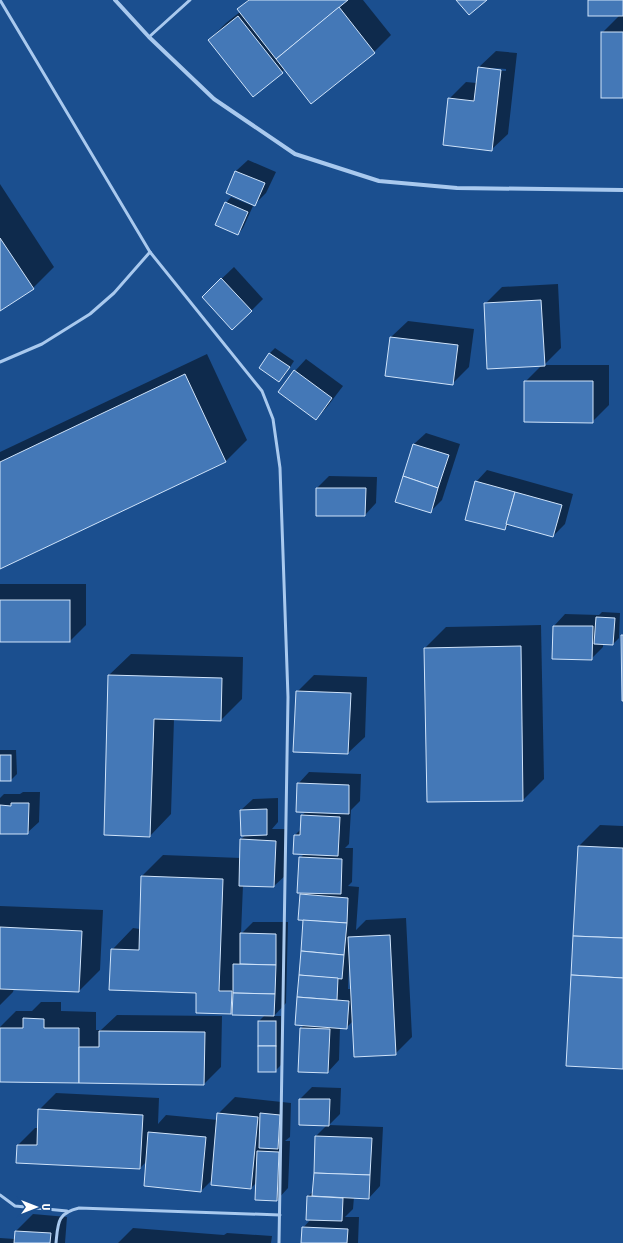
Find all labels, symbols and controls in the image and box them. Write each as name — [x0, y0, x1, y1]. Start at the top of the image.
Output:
north arrow — [16, 1187, 56, 1227]
text: U — [39, 1204, 52, 1210]

